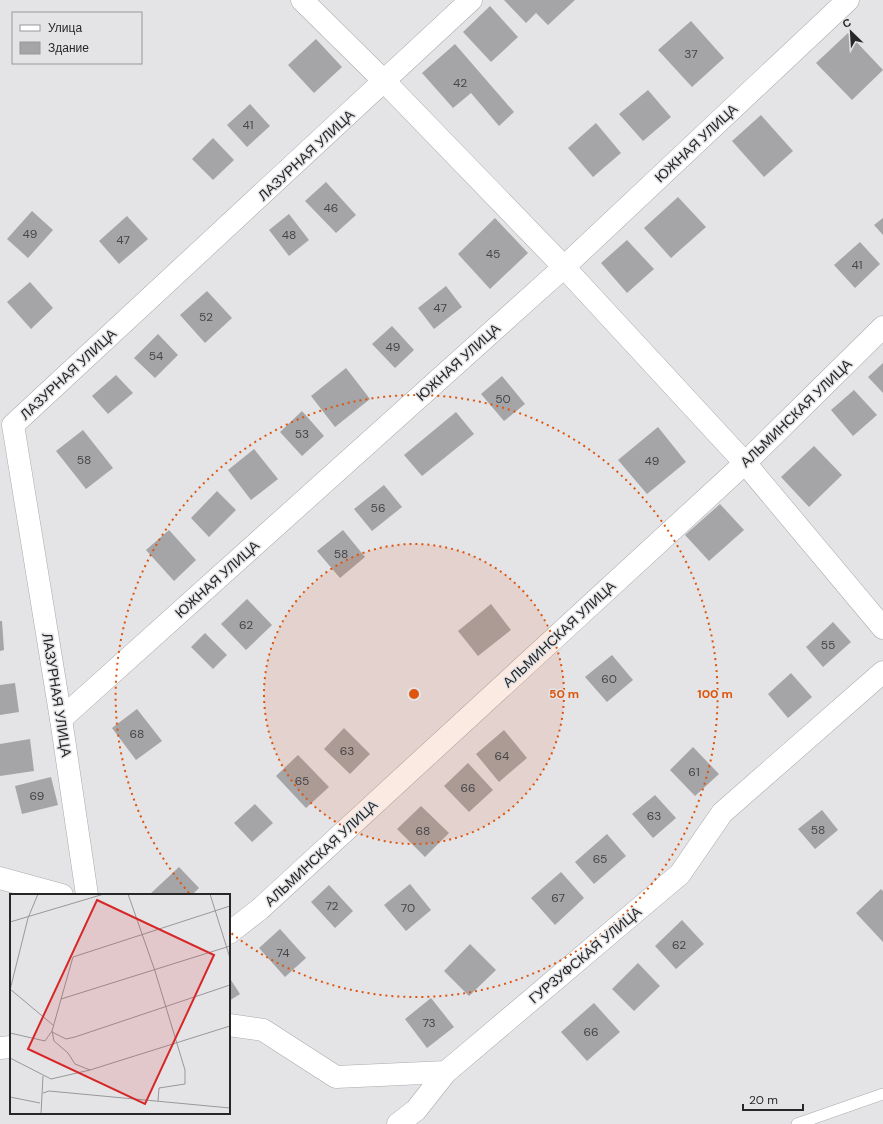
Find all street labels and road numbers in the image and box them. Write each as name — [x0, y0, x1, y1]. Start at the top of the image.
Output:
street label: ЮЖНАЯ УЛИЦА — [651, 99, 742, 186]
street label: ЛАЗУРНАЯ УЛИЦА — [254, 105, 359, 204]
street label: ЮЖНАЯ УЛИЦА — [412, 319, 504, 405]
street label: ЛАЗУРНАЯ УЛИЦА — [16, 324, 121, 423]
street label: АЛЬМИНСКАЯ УЛИЦА — [736, 355, 856, 471]
street label: ЮЖНАЯ УЛИЦА — [171, 536, 263, 622]
street label: АЛЬМИНСКАЯ УЛИЦА — [499, 576, 620, 691]
street label: ЛАЗУРНАЯ УЛИЦА — [38, 632, 76, 759]
street label: АЛЬМИНСКАЯ УЛИЦА — [261, 795, 382, 910]
street label: ГУРЗУФСКАЯ УЛИЦА — [525, 902, 646, 1007]

